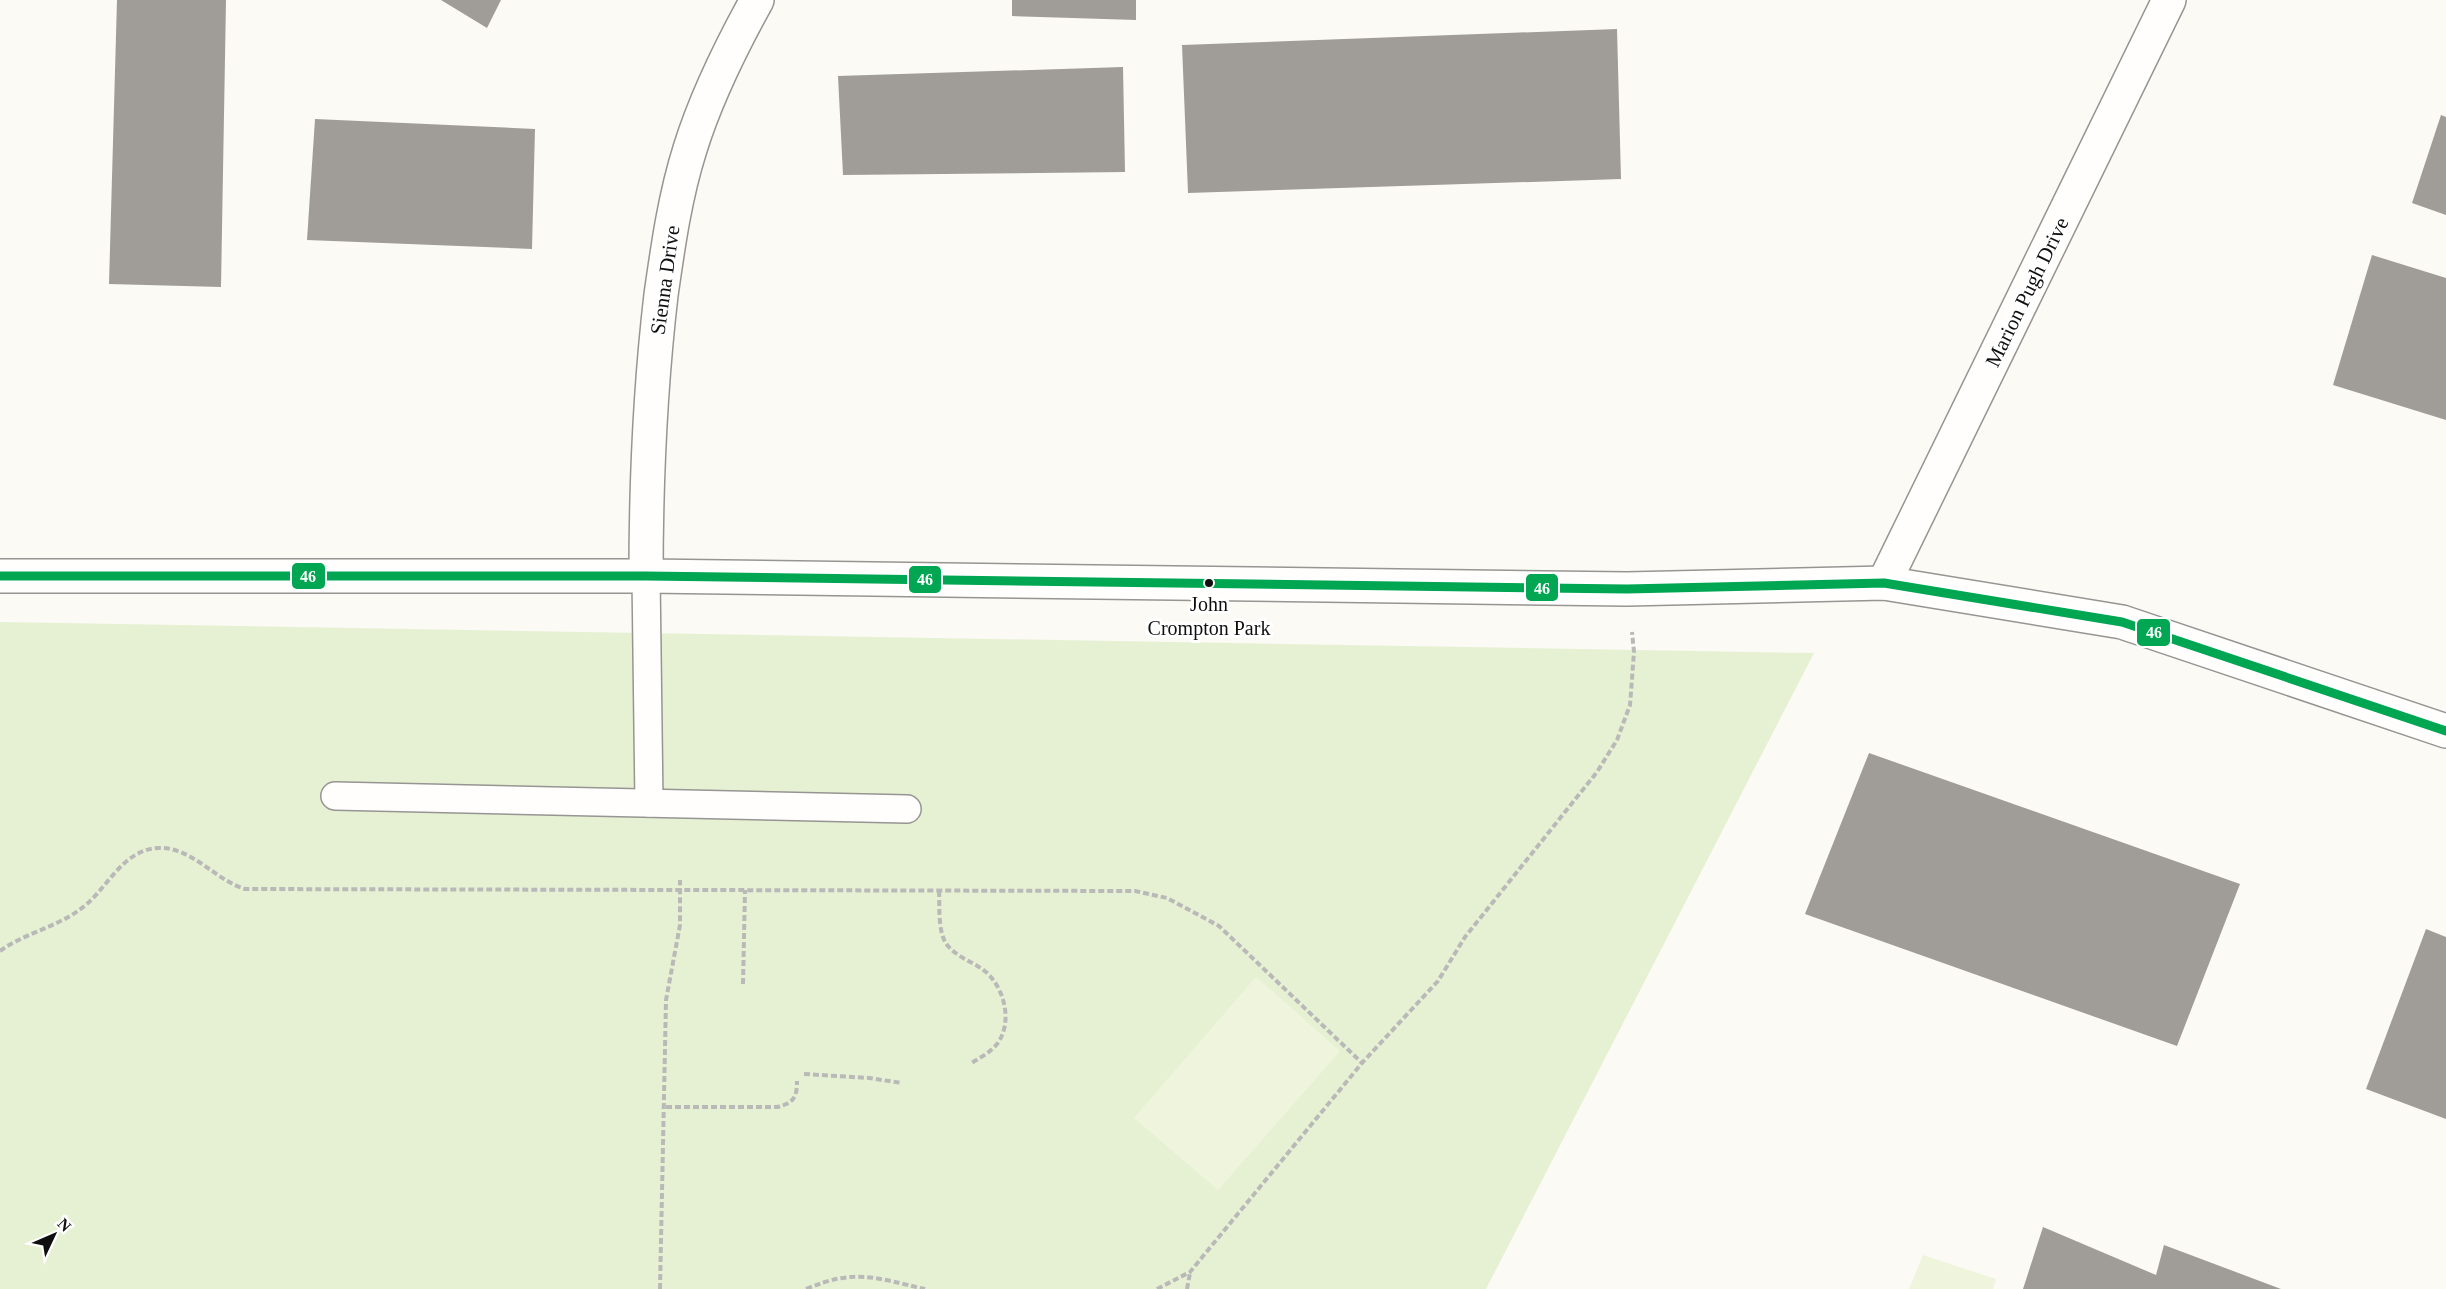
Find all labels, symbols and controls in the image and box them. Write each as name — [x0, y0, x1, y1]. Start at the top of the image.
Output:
street label: Marion Pugh Drive — [1980, 213, 2074, 371]
street label: Sienna Drive — [645, 224, 685, 336]
line badge: 46 — [291, 562, 326, 590]
line badge: 46 — [908, 565, 942, 594]
text: 46 — [300, 568, 316, 585]
text: 46 — [917, 571, 933, 588]
line badge: 46 — [1525, 573, 1559, 602]
marker: John Crompton Park — [1203, 577, 1215, 589]
text: 46 — [1534, 580, 1550, 597]
place label: John Crompton Park — [1148, 593, 1270, 640]
line badge: 46 — [2136, 618, 2171, 647]
text: 46 — [2146, 624, 2162, 641]
north arrow — [24, 1205, 84, 1265]
text: N — [54, 1215, 75, 1235]

